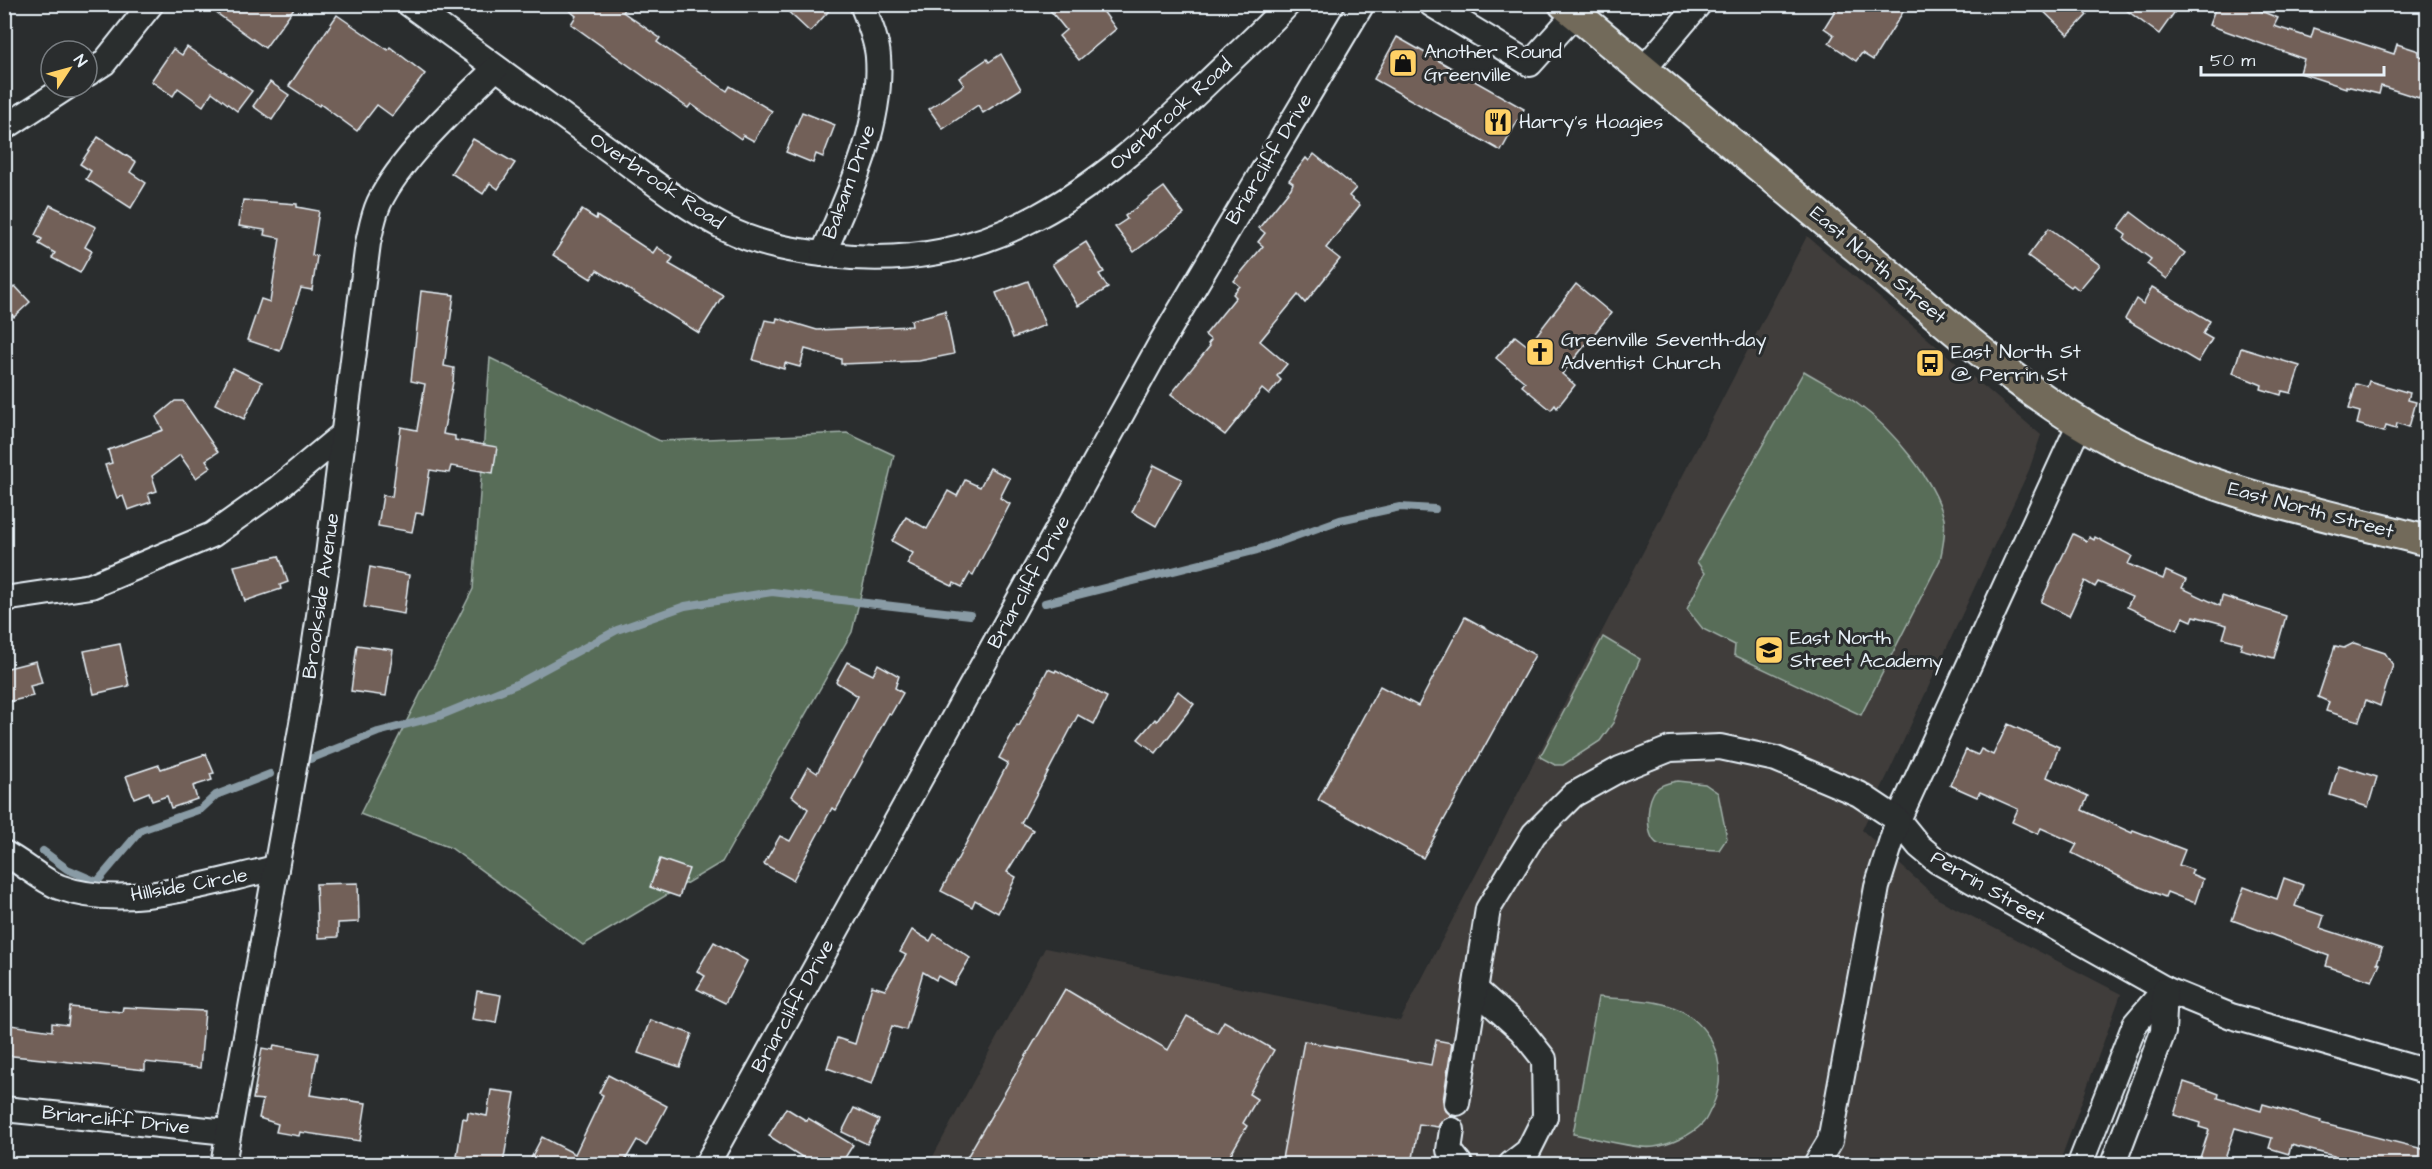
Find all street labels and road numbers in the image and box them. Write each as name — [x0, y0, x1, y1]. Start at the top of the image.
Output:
street label: Overbrook Road — [1103, 51, 1239, 177]
street label: Briarcliff Drive — [1219, 88, 1319, 230]
street label: Balsam Drive — [815, 121, 883, 243]
street label: Overbrook Road — [584, 126, 730, 236]
street label: East North Street — [1804, 199, 1952, 331]
street label: East North Street — [2225, 474, 2397, 546]
street label: Briarcliff Drive — [981, 510, 1077, 654]
street label: Brookside Avenue — [296, 511, 347, 681]
street label: Perrin Street — [1925, 844, 2051, 932]
street label: Hillside Circle — [128, 861, 250, 909]
street label: Briarcliff Drive — [745, 934, 841, 1078]
street label: Briarcliff Drive — [41, 1098, 191, 1142]

